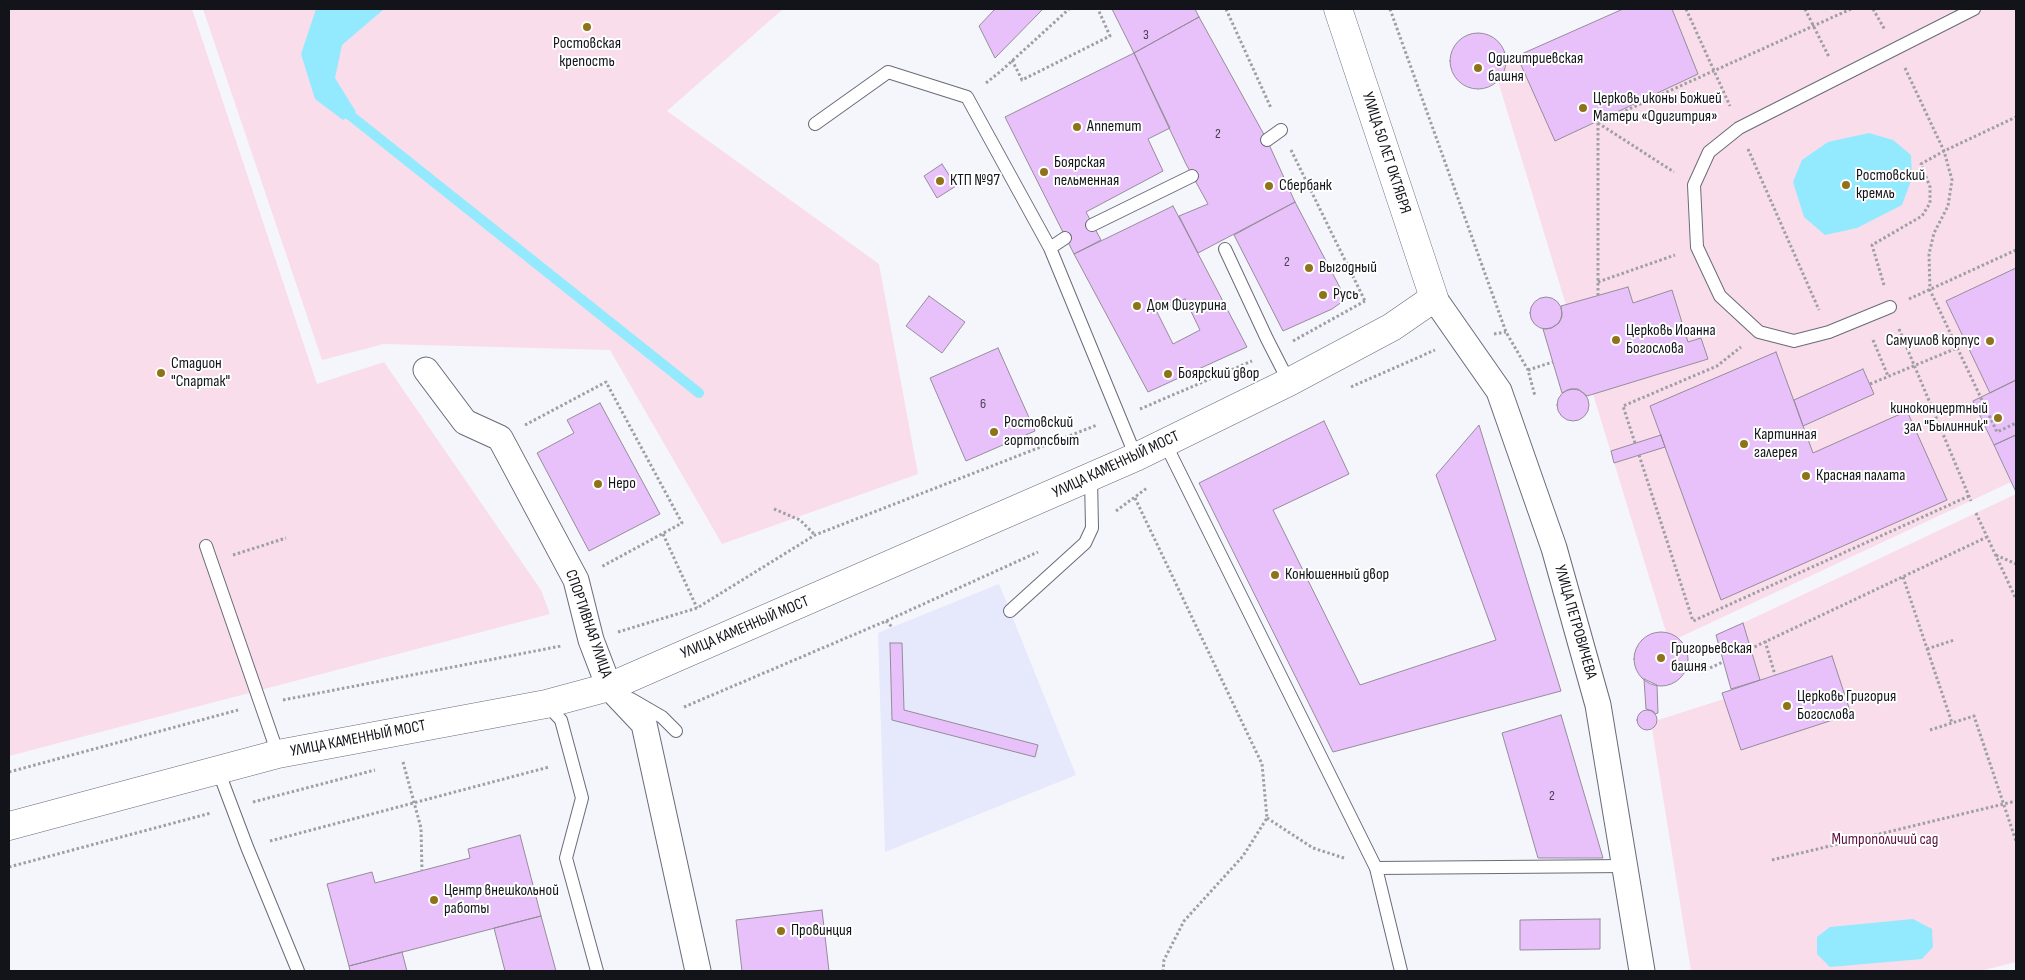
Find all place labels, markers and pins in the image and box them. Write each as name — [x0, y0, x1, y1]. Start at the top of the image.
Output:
marker: Ростовская крепость — [581, 21, 593, 33]
place label: Ростовская крепость — [553, 34, 621, 72]
place label: Одигитриевская башня — [1488, 49, 1583, 87]
marker: Одигитриевская башня — [1472, 62, 1484, 74]
place label: Церковь иконы Божией Матери «Одигитрия» — [1593, 89, 1722, 127]
marker: Церковь иконы Божией Матери «Одигитрия» — [1577, 102, 1589, 114]
place label: Аппетит — [1087, 117, 1142, 137]
marker: Аппетит — [1071, 121, 1083, 133]
place label: Боярская пельменная — [1054, 153, 1119, 191]
marker: Боярская пельменная — [1038, 166, 1050, 178]
place label: Ростовский кремль — [1856, 166, 1925, 204]
place label: КТП №97 — [950, 171, 1000, 191]
marker: КТП №97 — [934, 175, 946, 187]
place label: Сбербанк — [1279, 176, 1332, 196]
marker: Ростовский кремль — [1840, 179, 1852, 191]
marker: Сбербанк — [1263, 180, 1275, 192]
place label: Выгодный — [1319, 258, 1377, 278]
marker: Выгодный — [1303, 262, 1315, 274]
place label: Русь — [1333, 285, 1359, 305]
marker: Русь — [1317, 289, 1329, 301]
place label: Дом Фигурина — [1147, 296, 1227, 316]
marker: Дом Фигурина — [1131, 300, 1143, 312]
place label: Церковь Иоанна Богослова — [1626, 321, 1716, 359]
place label: Самуилов корпус — [1886, 331, 1980, 351]
marker: Церковь Иоанна Богослова — [1610, 334, 1622, 346]
marker: Самуилов корпус — [1984, 335, 1996, 347]
place label: Стадион "Спартак" — [171, 354, 230, 392]
place label: Боярский двор — [1178, 364, 1259, 384]
marker: Стадион "Спартак" — [155, 367, 167, 379]
marker: Боярский двор — [1162, 368, 1174, 380]
place label: киноконцертный зал "Былинник" — [1890, 399, 1988, 437]
marker: киноконцертный зал "Былинник" — [1992, 412, 2004, 424]
place label: Ростовский гортопсбыт — [1004, 413, 1079, 451]
place label: Картинная галерея — [1754, 425, 1817, 463]
marker: Ростовский гортопсбыт — [988, 426, 1000, 438]
marker: Картинная галерея — [1738, 438, 1750, 450]
place label: Красная палата — [1816, 466, 1905, 486]
marker: Красная палата — [1800, 470, 1812, 482]
place label: Неро — [608, 474, 636, 494]
marker: Неро — [592, 478, 604, 490]
place label: Конюшенный двор — [1285, 565, 1389, 585]
marker: Конюшенный двор — [1269, 569, 1281, 581]
place label: Григорьевская башня — [1671, 639, 1752, 677]
marker: Григорьевская башня — [1655, 652, 1667, 664]
place label: Церковь Григория Богослова — [1797, 687, 1896, 725]
marker: Церковь Григория Богослова — [1781, 700, 1793, 712]
place label: Центр внешкольной работы — [444, 881, 559, 919]
marker: Центр внешкольной работы — [428, 894, 440, 906]
place label: Провинция — [791, 921, 852, 941]
marker: Провинция — [775, 925, 787, 937]

